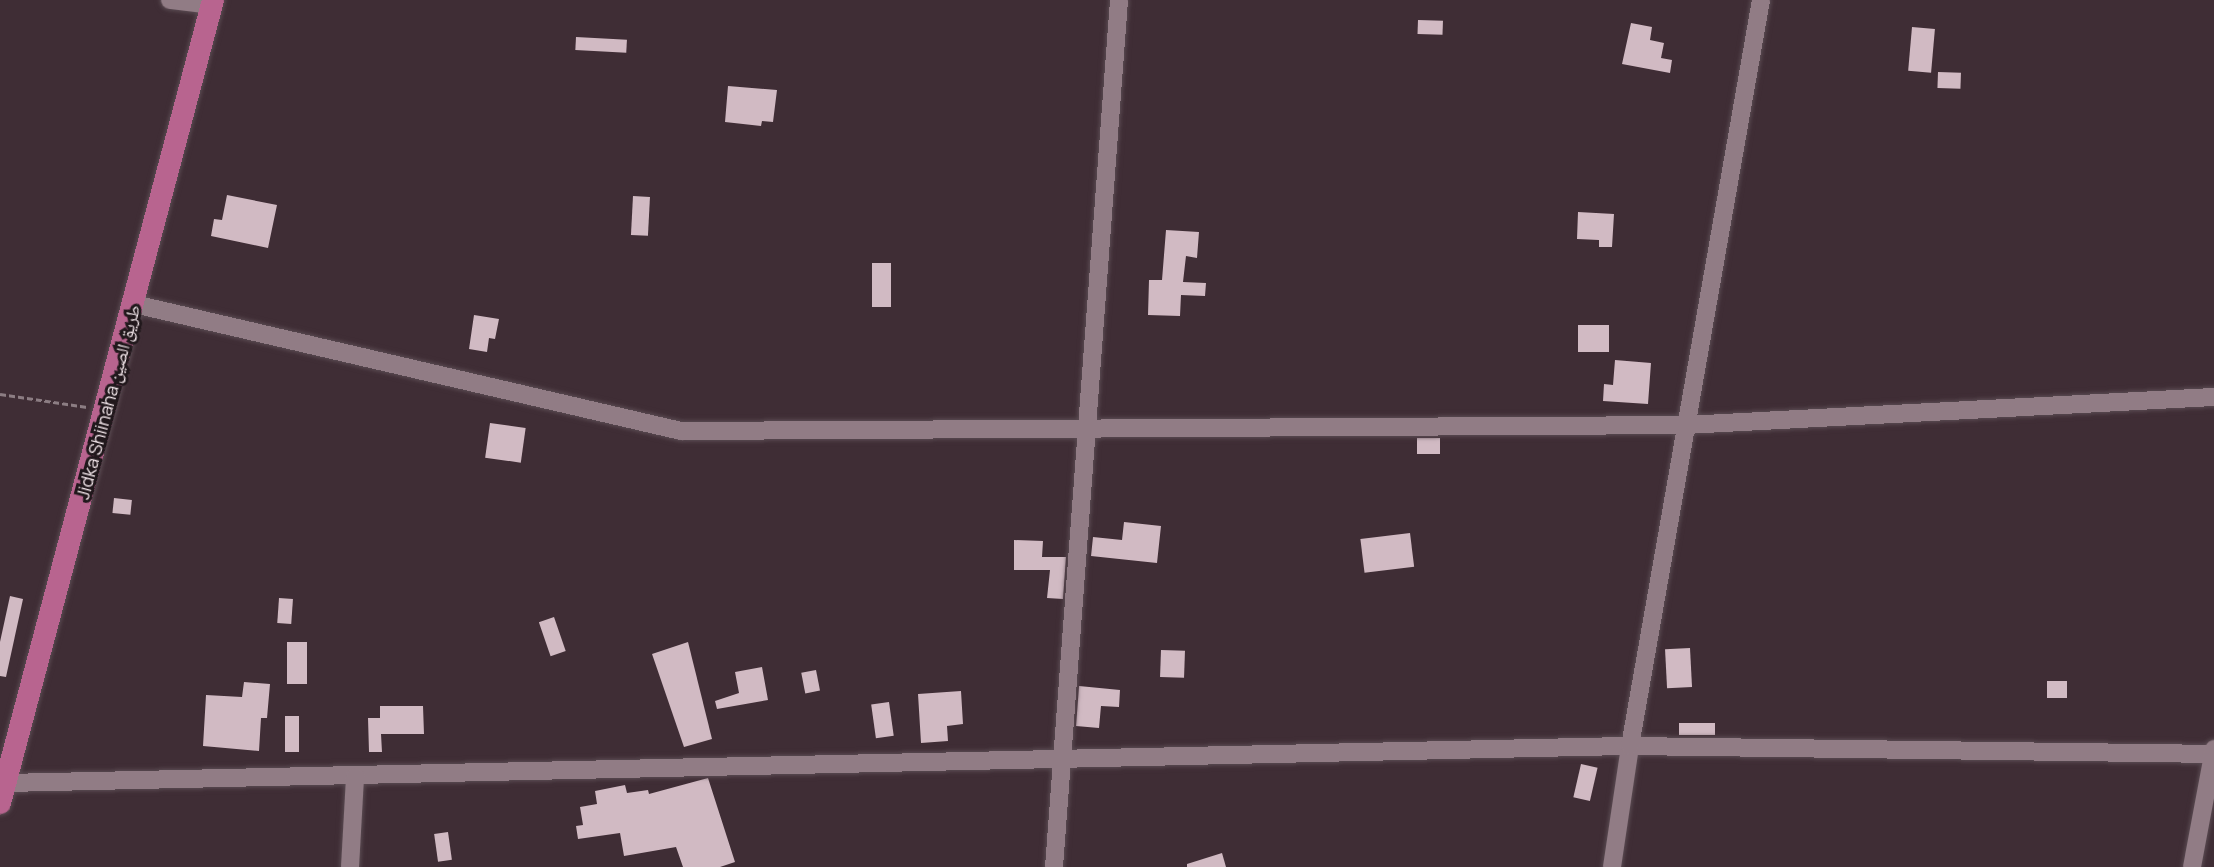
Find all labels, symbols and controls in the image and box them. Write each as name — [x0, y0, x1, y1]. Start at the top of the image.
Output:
street label: Jidka Shiinaha طريق الصين — [72, 302, 144, 502]

